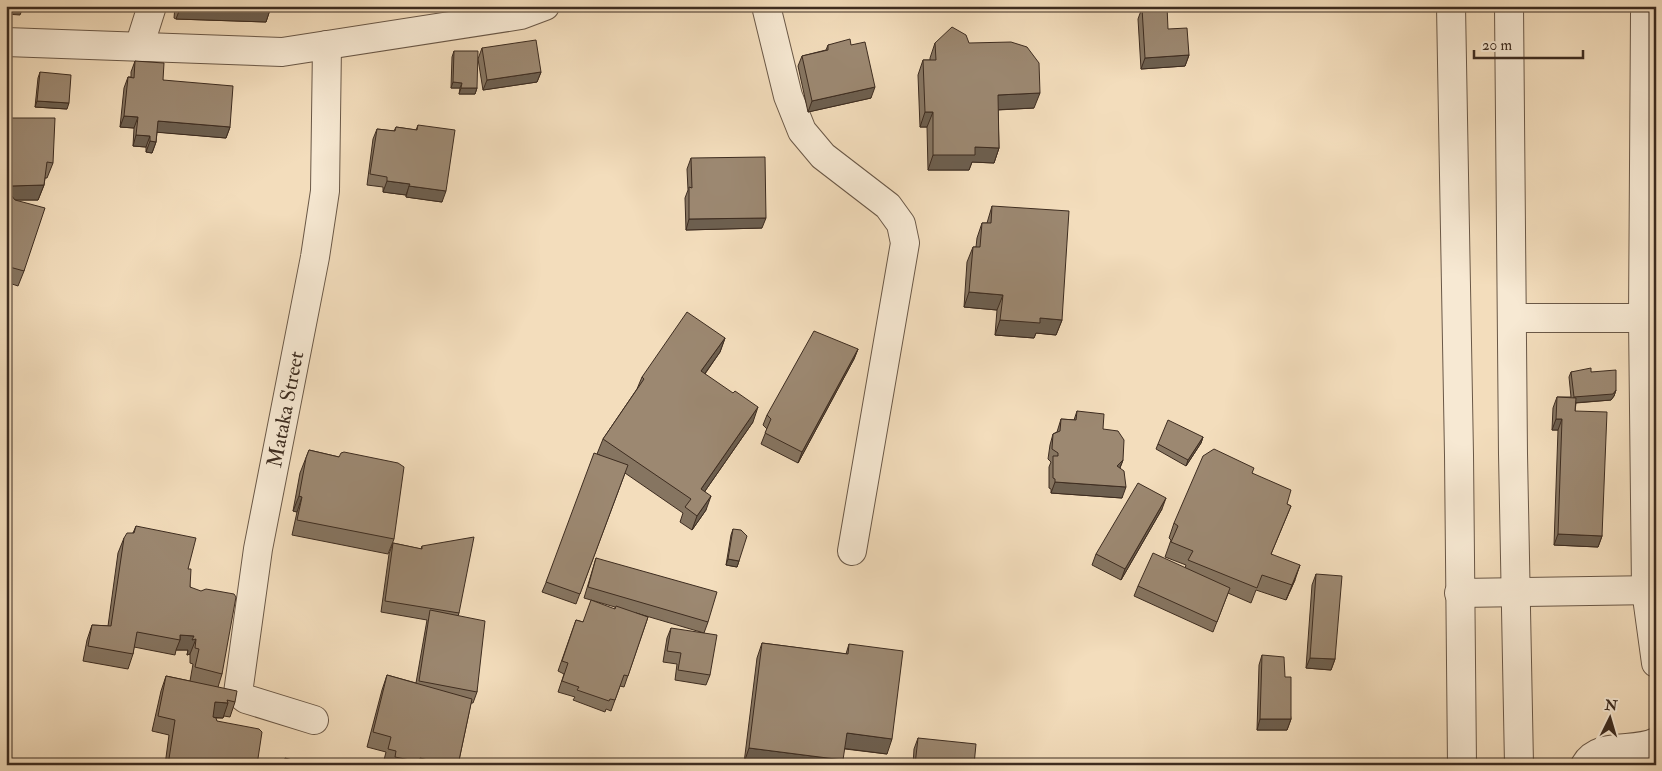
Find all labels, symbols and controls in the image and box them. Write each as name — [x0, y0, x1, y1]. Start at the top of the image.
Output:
scale bar — [1474, 28, 1583, 60]
text: 20 m — [1482, 36, 1512, 55]
street label: Mataka Street — [261, 349, 310, 470]
north arrow — [1584, 694, 1634, 744]
text: N — [1603, 696, 1619, 715]

